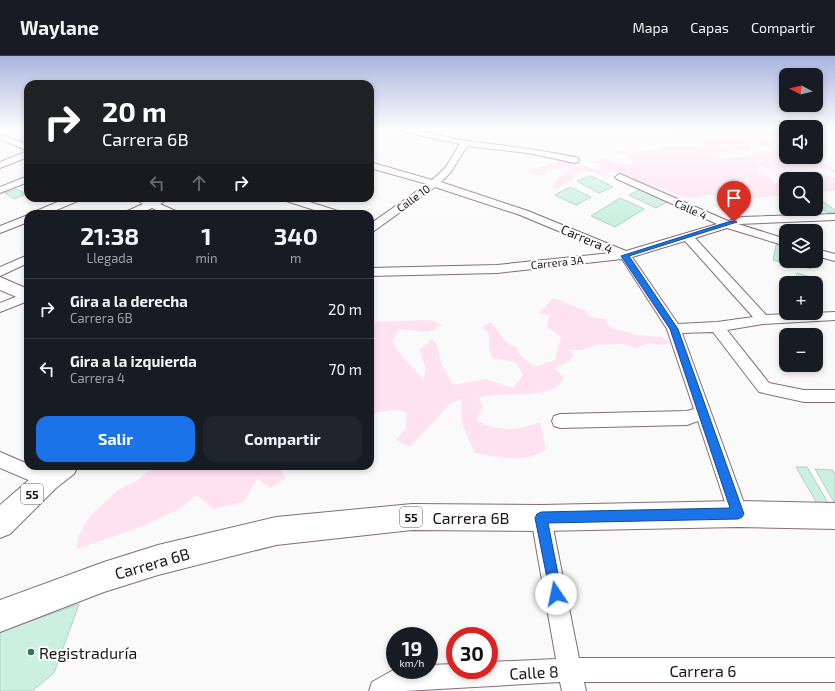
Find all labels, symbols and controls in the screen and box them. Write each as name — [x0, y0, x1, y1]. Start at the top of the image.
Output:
text: Waylane — [20, 16, 99, 39]
text: Mapa — [633, 19, 668, 36]
text: Capas — [690, 19, 729, 36]
text: Compartir — [751, 19, 815, 36]
north arrow — [779, 68, 823, 112]
map controls — [779, 68, 823, 372]
text: 20 m — [102, 94, 167, 128]
icon: right — [36, 96, 88, 148]
button: sound — [779, 120, 823, 164]
text: Carrera 6B — [102, 128, 189, 150]
icon: left — [146, 172, 168, 194]
icon: ahead — [188, 172, 210, 194]
icon: right — [230, 172, 252, 194]
button: search — [779, 172, 823, 216]
pin — [717, 181, 751, 222]
street label: Calle 10 — [394, 182, 432, 214]
icon: arrive — [723, 187, 745, 209]
street label: Calle 4 — [673, 196, 709, 222]
text: 21:38 — [80, 221, 139, 250]
text: 1 — [201, 221, 212, 250]
text: 340 — [274, 221, 318, 250]
street label: Carrera 4 — [559, 221, 615, 257]
button: layers — [779, 224, 823, 268]
text: Llegada — [86, 250, 133, 266]
text: min — [195, 250, 218, 266]
text: m — [290, 250, 301, 266]
street label: Carrera 3A — [530, 253, 584, 271]
button: + — [779, 276, 823, 320]
text: Gira a la derecha — [70, 292, 188, 310]
icon: right — [36, 298, 58, 320]
text: 20 m — [328, 300, 362, 318]
text: Carrera 6B — [70, 310, 133, 326]
button: − — [779, 328, 823, 372]
text: Gira a la izquierda — [70, 352, 197, 370]
icon: left — [36, 358, 58, 380]
text: 70 m — [329, 360, 362, 378]
text: Carrera 4 — [70, 370, 125, 386]
button: Salir — [36, 416, 195, 462]
button: Compartir — [203, 416, 362, 462]
road number: 55 — [21, 484, 43, 504]
road number: 55 — [400, 507, 422, 527]
street label: Carrera 6B — [433, 508, 509, 527]
street label: Carrera 6B — [112, 543, 192, 583]
position arrow — [535, 573, 577, 615]
speed limit sign: 30 — [446, 627, 498, 679]
text: 19 — [402, 636, 422, 660]
place label: Registraduría — [39, 643, 137, 662]
marker: Registraduría — [26, 647, 36, 657]
text: km/h — [400, 657, 424, 669]
street label: Calle 8 — [509, 661, 559, 683]
street label: Carrera 6 — [669, 661, 737, 680]

